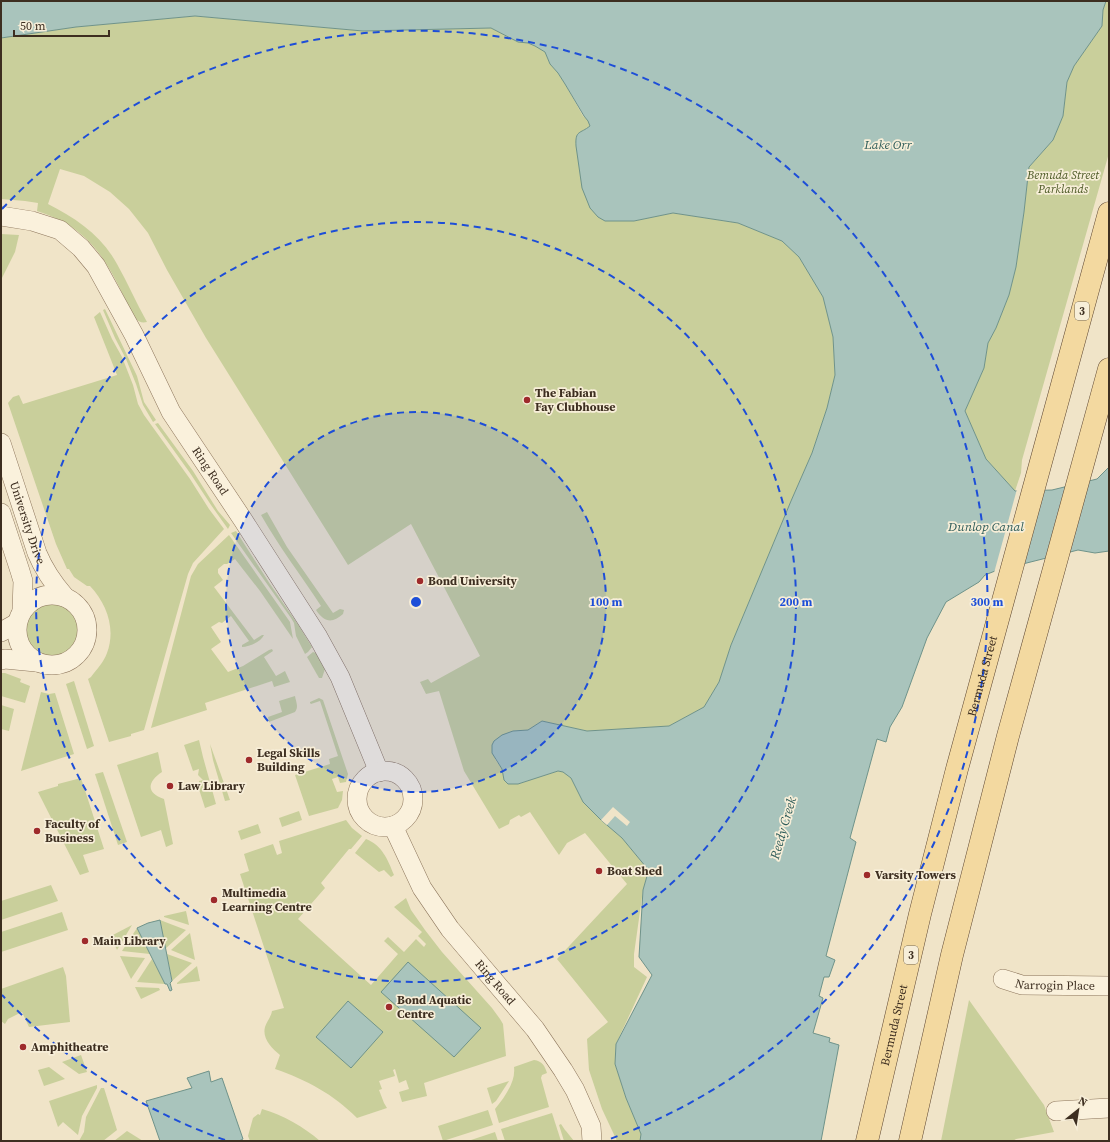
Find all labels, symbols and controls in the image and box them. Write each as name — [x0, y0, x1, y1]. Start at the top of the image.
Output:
scale bar — [14, 12, 109, 38]
text: 50 m — [20, 18, 46, 34]
water label: Lake Orr — [863, 136, 913, 153]
park label: Bemuda Street Parklands — [1026, 167, 1100, 197]
road number: 3 — [1075, 302, 1089, 320]
place label: The Fabian Fay Clubhouse — [535, 385, 616, 415]
marker: The Fabian Fay Clubhouse — [522, 395, 532, 405]
street label: Ring Road — [188, 444, 232, 498]
street label: University Drive — [6, 479, 49, 567]
water label: Dunlop Canal — [947, 518, 1024, 535]
place label: Bond University — [428, 573, 518, 589]
marker: Bond University — [415, 576, 425, 586]
text: 100 m — [590, 594, 623, 610]
text: 200 m — [780, 594, 813, 610]
text: 300 m — [971, 594, 1004, 610]
centre of rings — [409, 595, 423, 609]
street label: Bermuda Street — [964, 634, 1001, 718]
place label: Legal Skills Building — [257, 745, 321, 775]
marker: Legal Skills Building — [244, 755, 254, 765]
place label: Law Library — [178, 778, 246, 794]
marker: Law Library — [165, 781, 175, 791]
water label: Reedy Creek — [766, 794, 800, 862]
place label: Faculty of Business — [45, 816, 101, 846]
marker: Faculty of Business — [32, 826, 42, 836]
place label: Boat Shed — [607, 863, 662, 879]
marker: Boat Shed — [594, 866, 604, 876]
place label: Varsity Towers — [875, 867, 956, 883]
marker: Varsity Towers — [862, 870, 872, 880]
place label: Multimedia Learning Centre — [222, 885, 312, 915]
marker: Multimedia Learning Centre — [209, 895, 219, 905]
place label: Main Library — [93, 933, 166, 949]
marker: Main Library — [80, 936, 90, 946]
road number: 3 — [904, 946, 918, 964]
street label: Ring Road — [471, 956, 519, 1009]
street label: Narrogin Place — [1013, 975, 1095, 994]
street label: Bermuda Street — [877, 983, 911, 1067]
place label: Bond Aquatic Centre — [397, 992, 471, 1022]
marker: Bond Aquatic Centre — [384, 1002, 394, 1012]
place label: Amphitheatre — [31, 1039, 109, 1055]
marker: Amphitheatre — [18, 1042, 28, 1052]
north arrow — [1058, 1090, 1098, 1130]
text: N — [1076, 1093, 1090, 1110]

